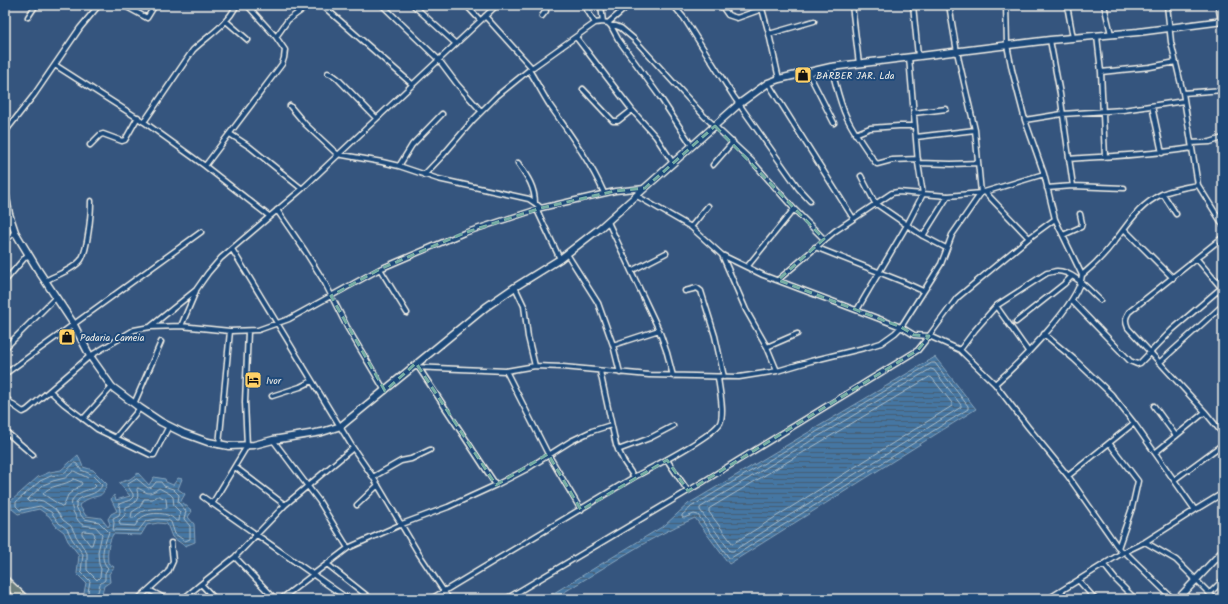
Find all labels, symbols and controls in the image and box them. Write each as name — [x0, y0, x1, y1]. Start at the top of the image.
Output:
shop icon: BARBER JAR. Lda — [793, 65, 813, 85]
place label: BARBER JAR. Lda — [816, 68, 895, 84]
shop icon: Padaria Cameia — [57, 327, 77, 347]
place label: Padaria Cameia — [80, 330, 145, 346]
hotel icon: Ivor — [243, 370, 263, 390]
place label: Ivor — [266, 373, 282, 389]

